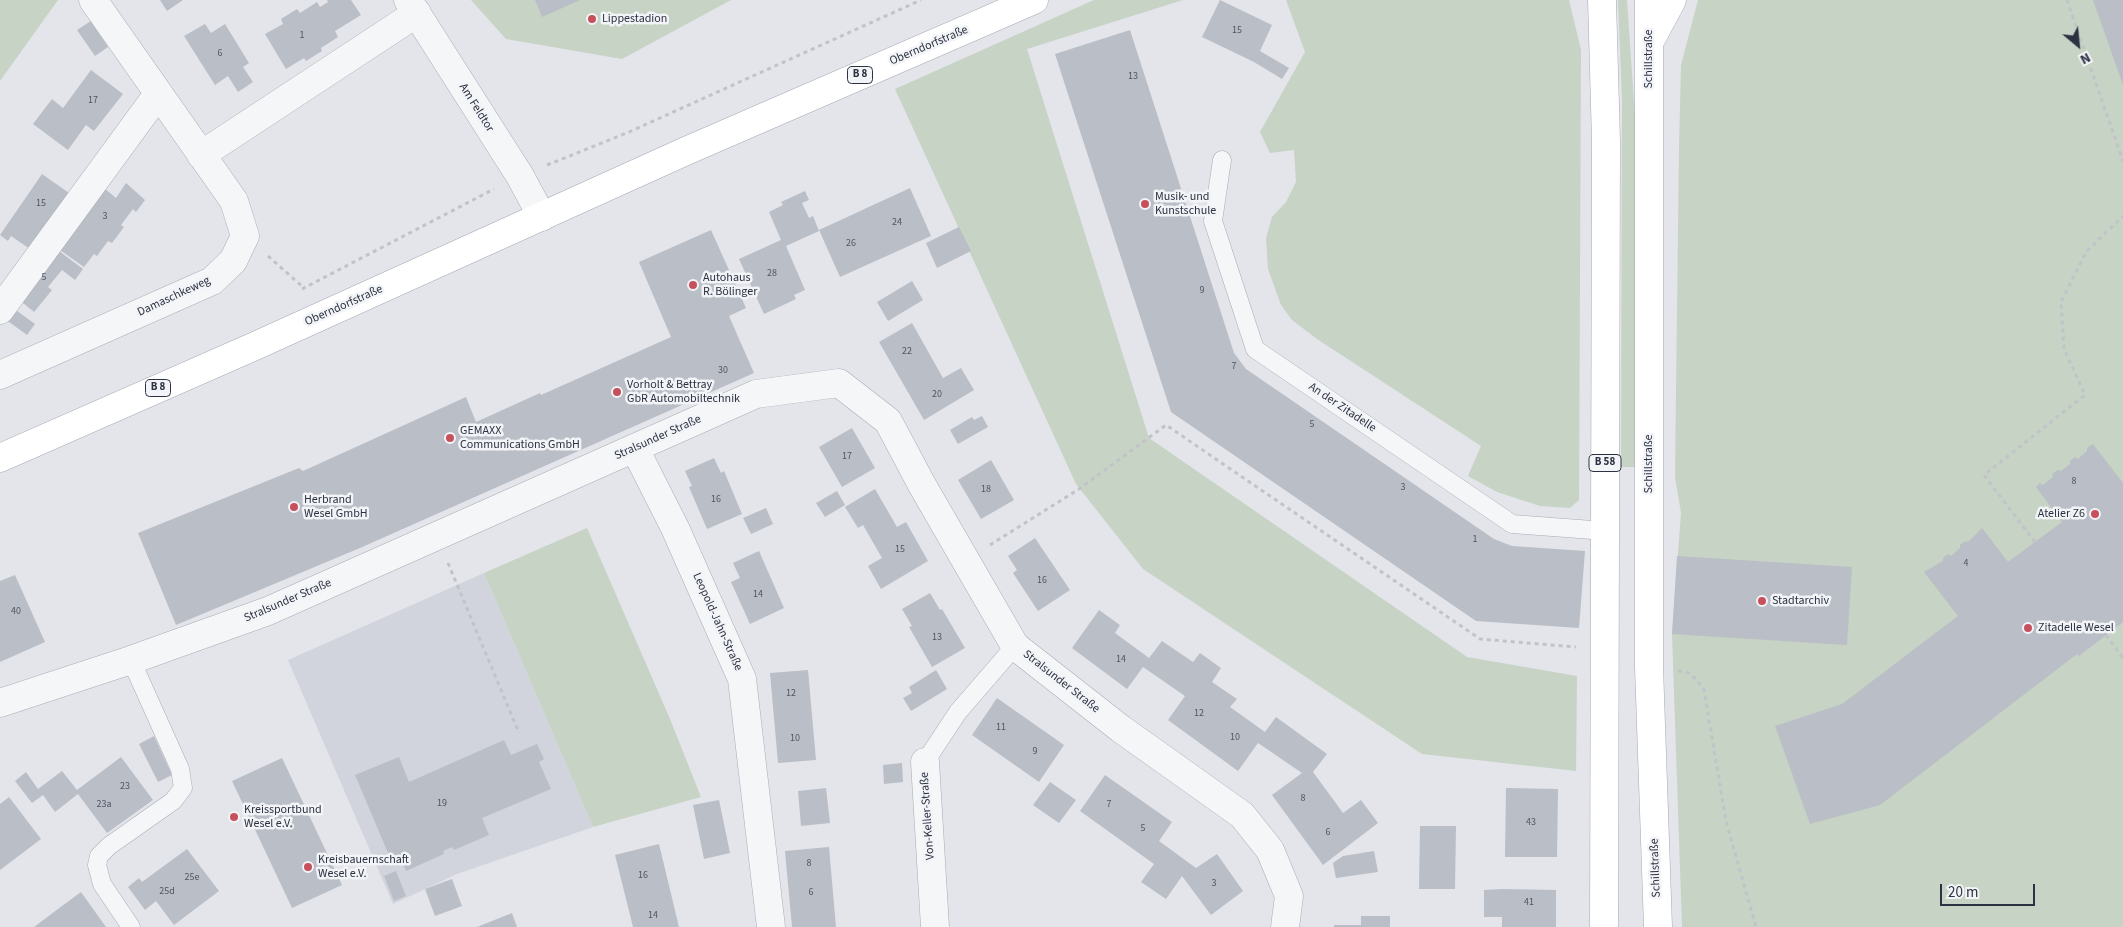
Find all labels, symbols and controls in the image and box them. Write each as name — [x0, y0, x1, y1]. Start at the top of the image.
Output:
place label: Lippestadion — [602, 12, 667, 26]
marker: Lippestadion — [586, 13, 598, 25]
north arrow — [2053, 20, 2103, 70]
street label: Oberndorfstraße — [888, 23, 970, 69]
house number: 15 — [1232, 25, 1242, 37]
street label: Schillstraße — [1642, 29, 1656, 89]
house number: 1 — [300, 30, 304, 42]
text: N — [2076, 47, 2094, 69]
house number: 6 — [218, 48, 222, 60]
road number: B 8 — [848, 66, 872, 84]
house number: 13 — [1128, 71, 1138, 83]
street label: Am Feldtor — [455, 81, 497, 135]
house number: 17 — [88, 95, 98, 107]
place label: Musik- und Kunstschule — [1155, 190, 1216, 218]
house number: 15 — [36, 198, 46, 210]
marker: Musik- und Kunstschule — [1139, 198, 1151, 210]
house number: 3 — [103, 211, 107, 223]
house number: 24 — [892, 217, 902, 229]
house number: 26 — [846, 238, 856, 250]
house number: 28 — [767, 268, 777, 280]
place label: Autohaus R. Bölinger — [703, 271, 757, 299]
house number: 5 — [42, 272, 46, 284]
street label: Damaschkeweg — [135, 274, 213, 320]
marker: Autohaus R. Bölinger — [687, 279, 699, 291]
street label: Oberndorfstraße — [303, 282, 385, 330]
house number: 9 — [1200, 285, 1204, 297]
house number: 22 — [902, 346, 912, 358]
house number: 7 — [1232, 361, 1236, 373]
house number: 30 — [718, 365, 728, 377]
place label: Vorholt & Bettray GbR Automobiltechnik — [627, 378, 740, 406]
road number: B 8 — [146, 379, 170, 396]
street label: An der Zitadelle — [1305, 380, 1379, 436]
marker: Vorholt & Bettray GbR Automobiltechnik — [611, 386, 623, 398]
house number: 20 — [932, 389, 942, 401]
street label: Stralsunder Straße — [612, 412, 704, 464]
house number: 5 — [1310, 419, 1314, 431]
place label: GEMAXX Communications GmbH — [460, 424, 580, 452]
marker: GEMAXX Communications GmbH — [444, 432, 456, 444]
street label: Schillstraße — [1642, 434, 1656, 494]
house number: 17 — [842, 451, 852, 463]
road number: B 58 — [1589, 454, 1621, 472]
house number: 8 — [2072, 476, 2076, 488]
house number: 3 — [1401, 482, 1405, 494]
house number: 18 — [981, 484, 991, 496]
place label: Herbrand Wesel GmbH — [304, 493, 368, 521]
house number: 16 — [711, 494, 721, 506]
marker: Herbrand Wesel GmbH — [288, 501, 300, 513]
place label: Atelier Z6 — [2038, 507, 2085, 521]
marker: Atelier Z6 — [2089, 508, 2101, 520]
house number: 1 — [1473, 534, 1477, 546]
house number: 15 — [895, 544, 905, 556]
house number: 4 — [1964, 558, 1968, 570]
street label: Leopold-Jahn-Straße — [689, 571, 745, 673]
house number: 16 — [1037, 575, 1047, 587]
street label: Stralsunder Straße — [242, 576, 334, 626]
house number: 14 — [753, 589, 763, 601]
place label: Stadtarchiv — [1772, 594, 1829, 608]
marker: Stadtarchiv — [1756, 595, 1768, 607]
house number: 40 — [11, 606, 21, 618]
place label: Zitadelle Wesel — [2038, 621, 2114, 635]
marker: Zitadelle Wesel — [2022, 622, 2034, 634]
house number: 13 — [932, 632, 942, 644]
street label: Stralsunder Straße — [1020, 648, 1102, 716]
house number: 14 — [1116, 654, 1126, 666]
house number: 12 — [786, 688, 796, 700]
house number: 12 — [1194, 708, 1204, 720]
house number: 11 — [996, 722, 1006, 734]
house number: 10 — [1230, 732, 1240, 744]
house number: 10 — [790, 733, 800, 745]
house number: 9 — [1033, 746, 1037, 758]
street label: Von-Keller-Straße — [918, 772, 938, 860]
house number: 23 — [120, 781, 130, 793]
house number: 8 — [1301, 793, 1305, 805]
house number: 19 — [437, 798, 447, 810]
house number: 23a — [97, 799, 111, 811]
house number: 7 — [1107, 799, 1111, 811]
place label: Kreissportbund Wesel e.V. — [244, 803, 322, 831]
marker: Kreissportbund Wesel e.V. — [228, 811, 240, 823]
house number: 43 — [1526, 817, 1536, 829]
house number: 5 — [1141, 823, 1145, 835]
house number: 6 — [1326, 827, 1330, 839]
street label: Schillstraße — [1648, 838, 1664, 898]
place label: Kreisbauernschaft Wesel e.V. — [318, 853, 409, 881]
house number: 8 — [807, 858, 811, 870]
marker: Kreisbauernschaft Wesel e.V. — [302, 861, 314, 873]
house number: 16 — [638, 870, 648, 882]
house number: 25e — [185, 872, 199, 884]
scale bar — [1943, 874, 2038, 906]
house number: 3 — [1212, 878, 1216, 890]
text: 20 m — [1948, 882, 1978, 903]
house number: 25d — [159, 886, 175, 898]
house number: 6 — [809, 887, 813, 899]
house number: 41 — [1524, 897, 1534, 909]
house number: 14 — [648, 910, 658, 922]

